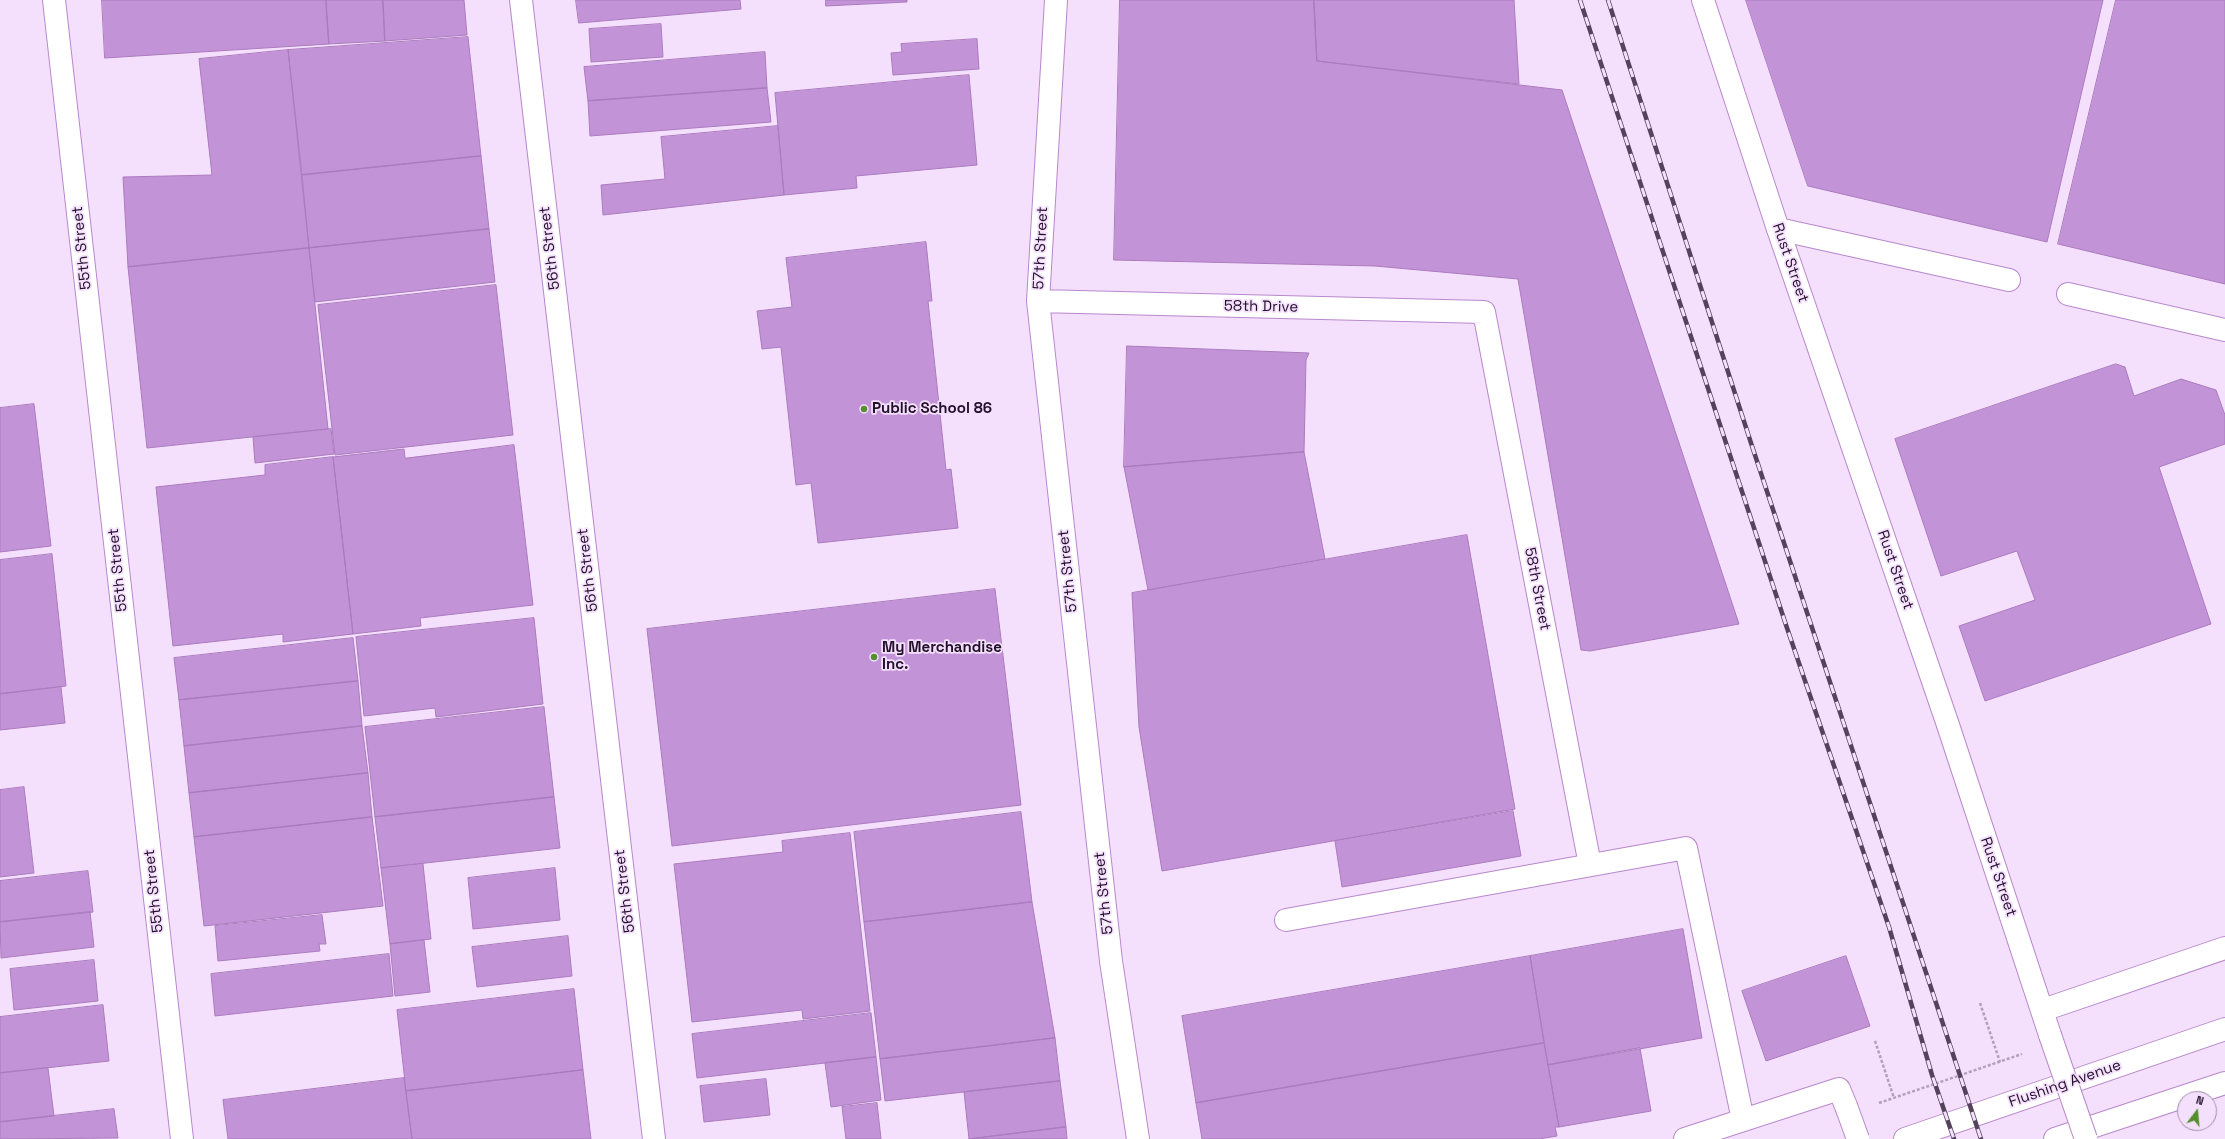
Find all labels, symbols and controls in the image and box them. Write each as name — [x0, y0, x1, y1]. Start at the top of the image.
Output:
street label: 55th Street — [69, 205, 95, 291]
street label: 56th Street — [536, 205, 564, 291]
street label: 57th Street — [1030, 206, 1052, 290]
street label: Rust Street — [1768, 221, 1812, 305]
street label: 58th Drive — [1224, 297, 1298, 317]
place label: Public School 86 — [872, 400, 992, 418]
marker: Public School 86 — [859, 404, 869, 414]
street label: 55th Street — [105, 527, 131, 613]
street label: 56th Street — [574, 527, 602, 613]
street label: Rust Street — [1873, 528, 1917, 612]
street label: 57th Street — [1055, 529, 1081, 613]
street label: 58th Street — [1520, 546, 1554, 632]
place label: My Merchandise Inc. — [882, 639, 1002, 674]
marker: My Merchandise Inc. — [869, 652, 879, 662]
street label: Rust Street — [1976, 835, 2020, 919]
street label: 55th Street — [141, 848, 167, 934]
street label: 56th Street — [611, 848, 639, 934]
street label: 57th Street — [1091, 851, 1117, 935]
street label: Flushing Avenue — [2007, 1056, 2123, 1112]
north arrow — [2177, 1091, 2217, 1131]
text: N — [2195, 1093, 2206, 1108]

